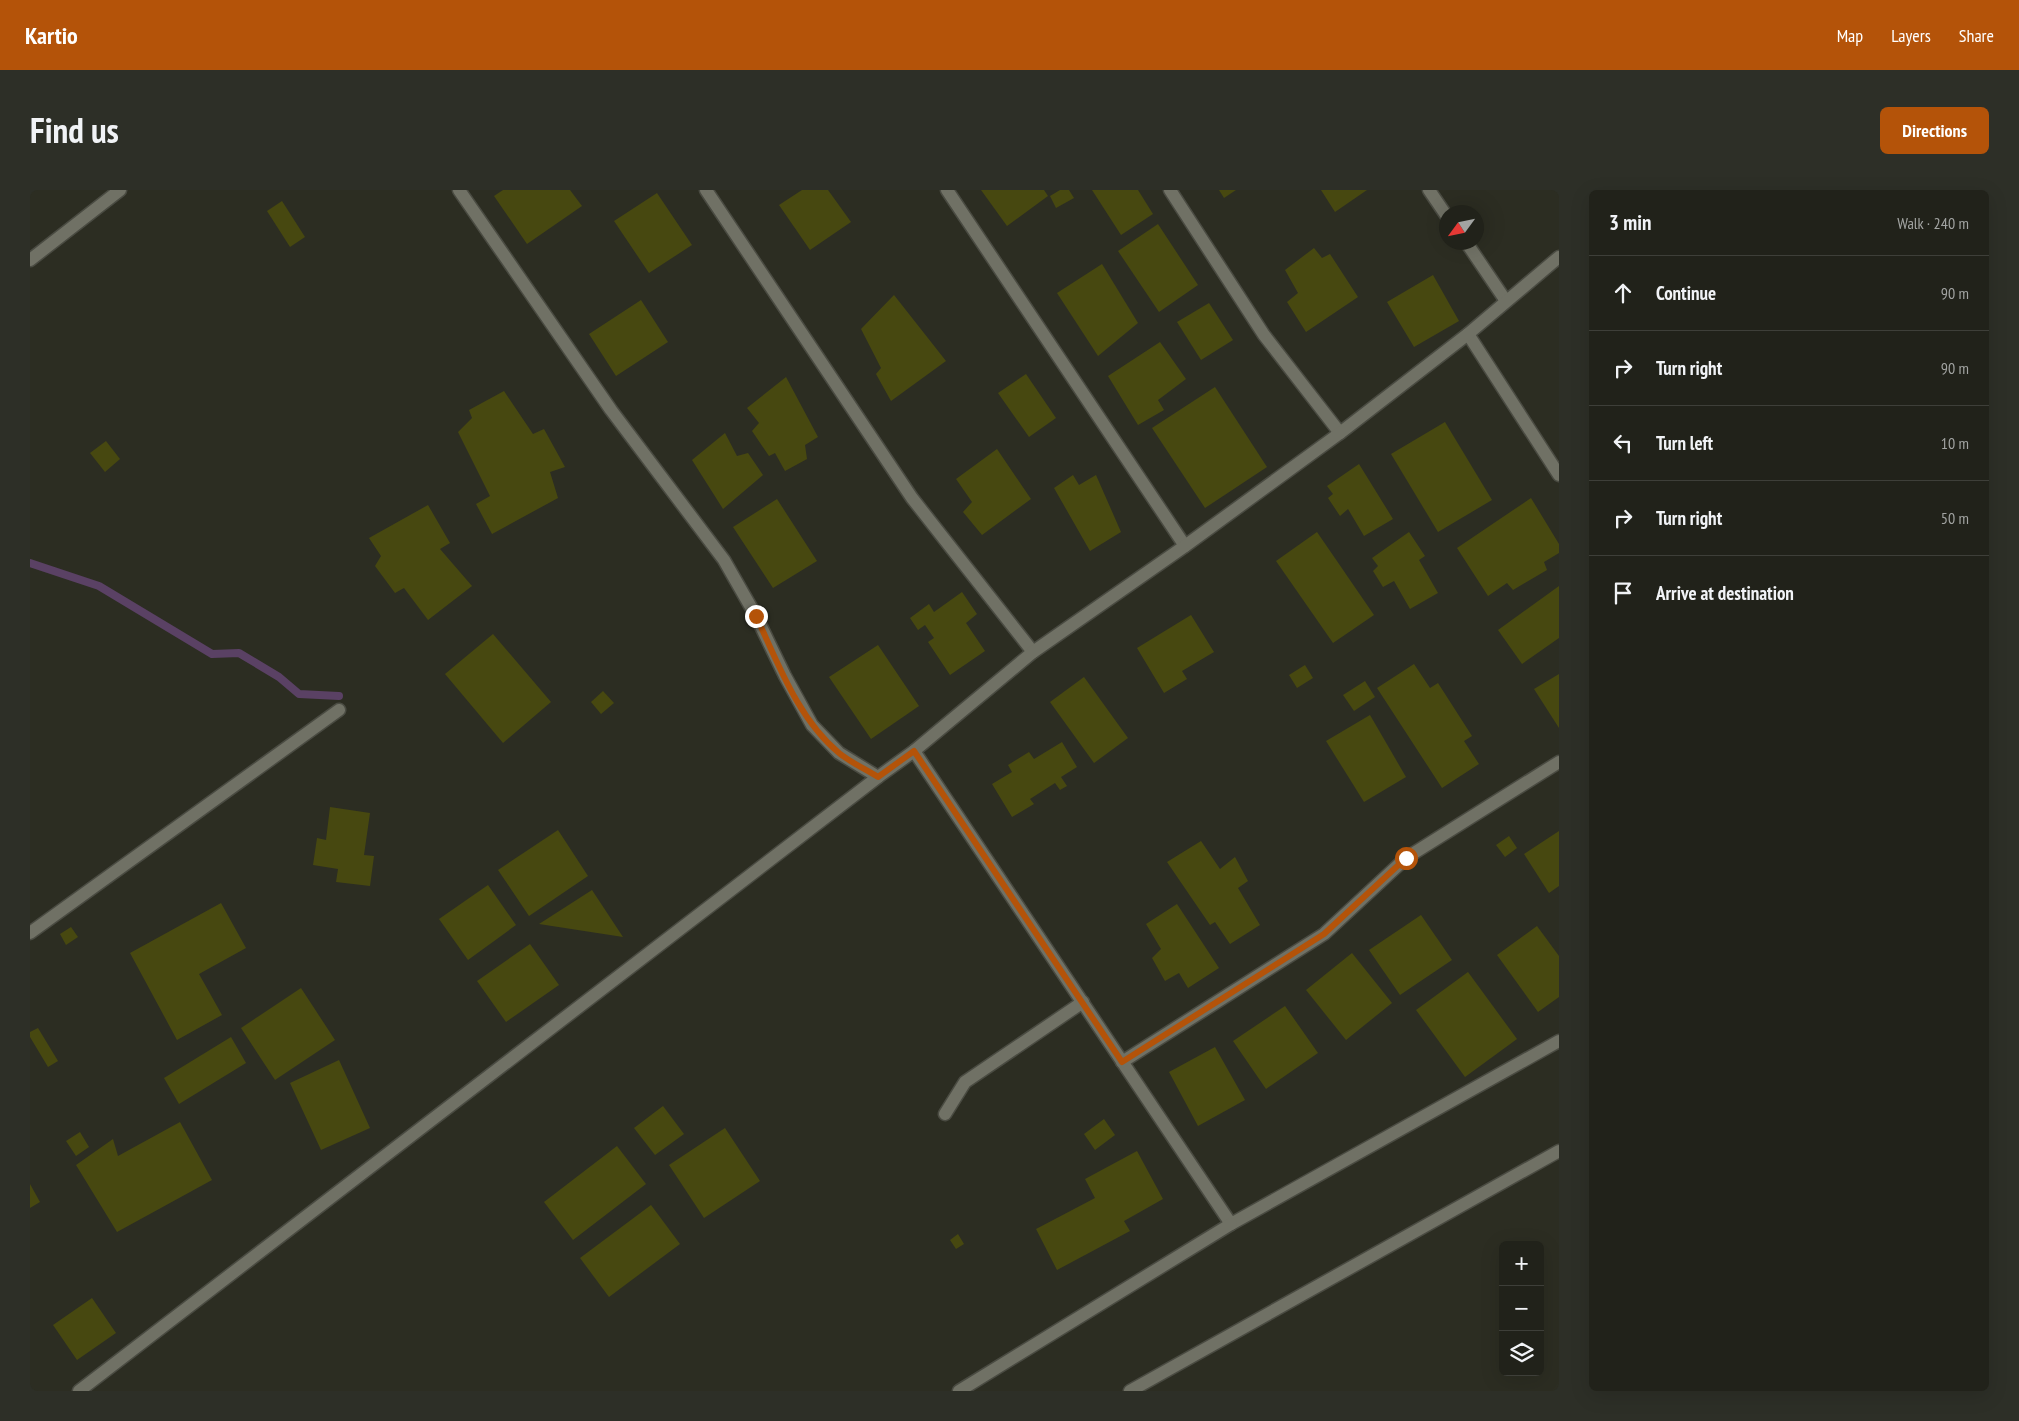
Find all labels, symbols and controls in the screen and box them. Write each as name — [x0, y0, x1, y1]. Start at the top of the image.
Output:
text: Kartio — [25, 20, 78, 51]
text: Map — [1837, 24, 1863, 47]
text: Layers — [1891, 24, 1931, 47]
text: Share — [1959, 24, 1994, 47]
text: Find us — [30, 107, 119, 153]
button: Directions — [1880, 107, 1989, 154]
north arrow — [1439, 205, 1484, 250]
text: 3 min — [1609, 209, 1651, 236]
text: Walk · 240 m — [1897, 213, 1969, 233]
icon: ahead — [1609, 279, 1637, 307]
text: Continue — [1656, 281, 1716, 305]
text: 90 m — [1941, 283, 1969, 303]
icon: right — [1609, 354, 1637, 382]
text: Turn right — [1656, 356, 1722, 380]
text: 90 m — [1941, 358, 1969, 378]
icon: left — [1609, 429, 1637, 457]
text: Turn left — [1656, 431, 1713, 455]
text: 10 m — [1941, 433, 1969, 453]
icon: right — [1609, 504, 1637, 532]
text: Turn right — [1656, 506, 1722, 530]
text: 50 m — [1941, 508, 1969, 528]
icon: arrive — [1609, 579, 1637, 607]
text: Arrive at destination — [1656, 581, 1794, 605]
route end — [745, 605, 768, 628]
route start — [1395, 847, 1418, 870]
map controls — [1499, 1241, 1544, 1376]
button: + — [1499, 1241, 1544, 1286]
button: − — [1499, 1286, 1544, 1331]
button: layers — [1499, 1331, 1544, 1376]

